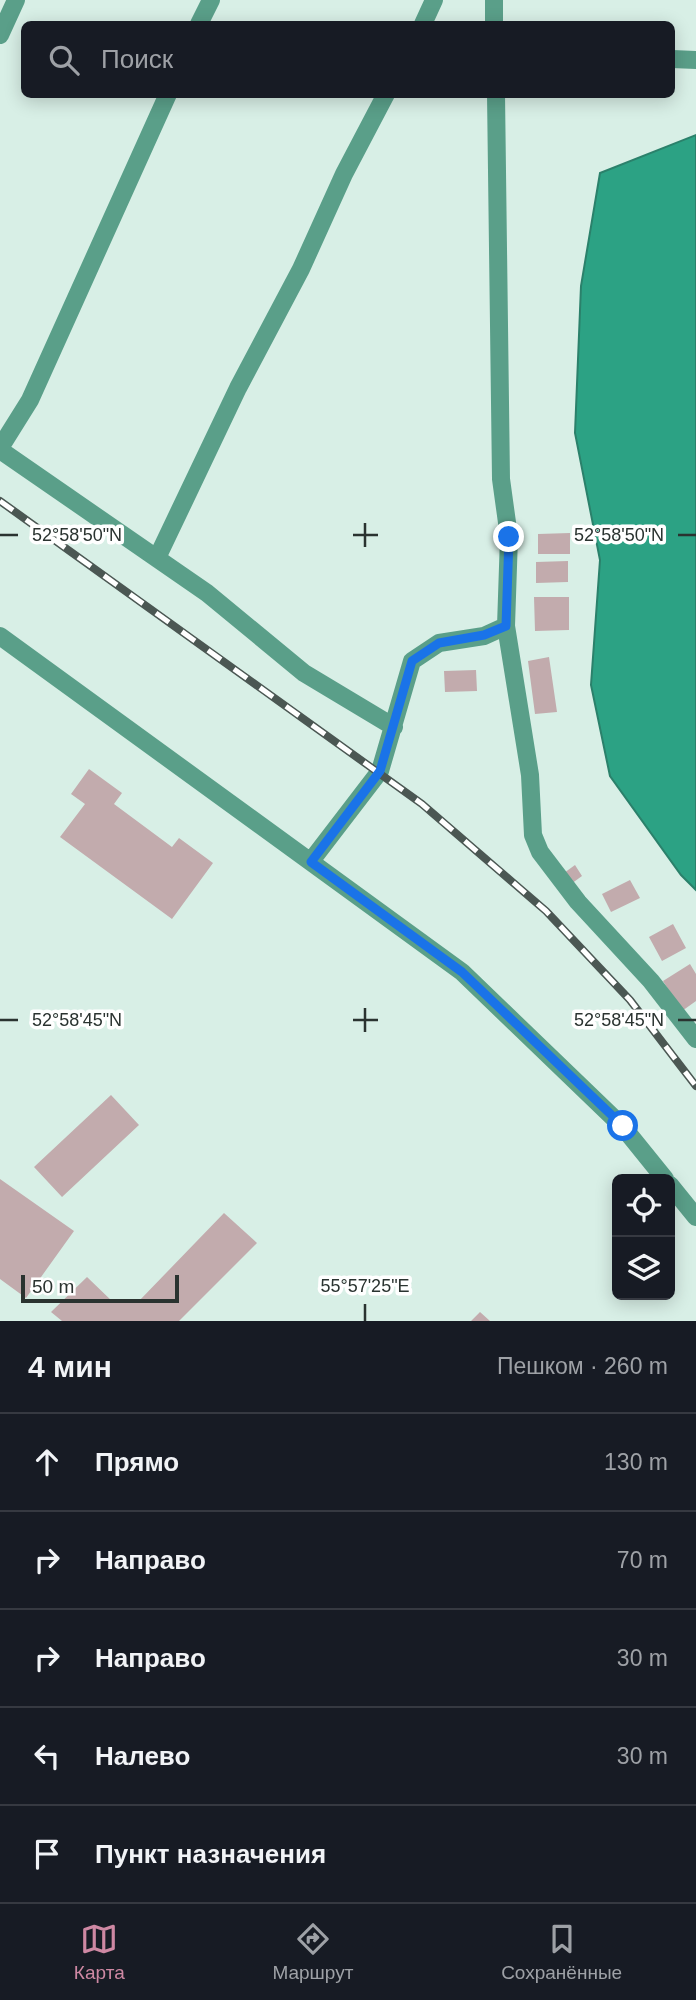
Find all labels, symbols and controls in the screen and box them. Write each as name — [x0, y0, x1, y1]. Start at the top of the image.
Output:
search box — [21, 21, 675, 98]
icon: search — [45, 41, 83, 79]
text: Поиск — [101, 44, 173, 74]
route end — [493, 521, 524, 552]
text: 52°58'50"N — [32, 525, 122, 545]
text: 52°58'50"N — [574, 525, 664, 545]
text: 52°58'45"N — [32, 1010, 122, 1030]
text: 52°58'45"N — [574, 1010, 664, 1030]
route start — [607, 1110, 638, 1141]
map controls — [612, 1174, 675, 1300]
button: locate — [612, 1174, 675, 1237]
button: layers — [612, 1237, 675, 1300]
scale bar — [21, 1272, 178, 1304]
text: 50 m — [32, 1276, 74, 1297]
text: 55°57'25"E — [320, 1276, 410, 1296]
text: 4 мин — [28, 1350, 112, 1383]
text: Пешком · 260 m — [497, 1353, 668, 1379]
icon: ahead — [28, 1443, 66, 1481]
text: Прямо — [95, 1447, 179, 1477]
text: 130 m — [604, 1449, 668, 1475]
icon: right — [28, 1541, 66, 1579]
text: Направо — [95, 1545, 206, 1575]
text: 70 m — [617, 1547, 668, 1573]
icon: right — [28, 1639, 66, 1677]
text: Направо — [95, 1643, 206, 1673]
text: 30 m — [617, 1645, 668, 1671]
icon: left — [28, 1737, 66, 1775]
text: Налево — [95, 1741, 190, 1771]
text: 30 m — [617, 1743, 668, 1769]
icon: arrive — [28, 1835, 66, 1873]
text: Пункт назначения — [95, 1839, 326, 1869]
tab: Карта — [74, 1920, 125, 1984]
tab: Маршрут — [272, 1920, 353, 1984]
tab: Сохранённые — [501, 1920, 622, 1984]

